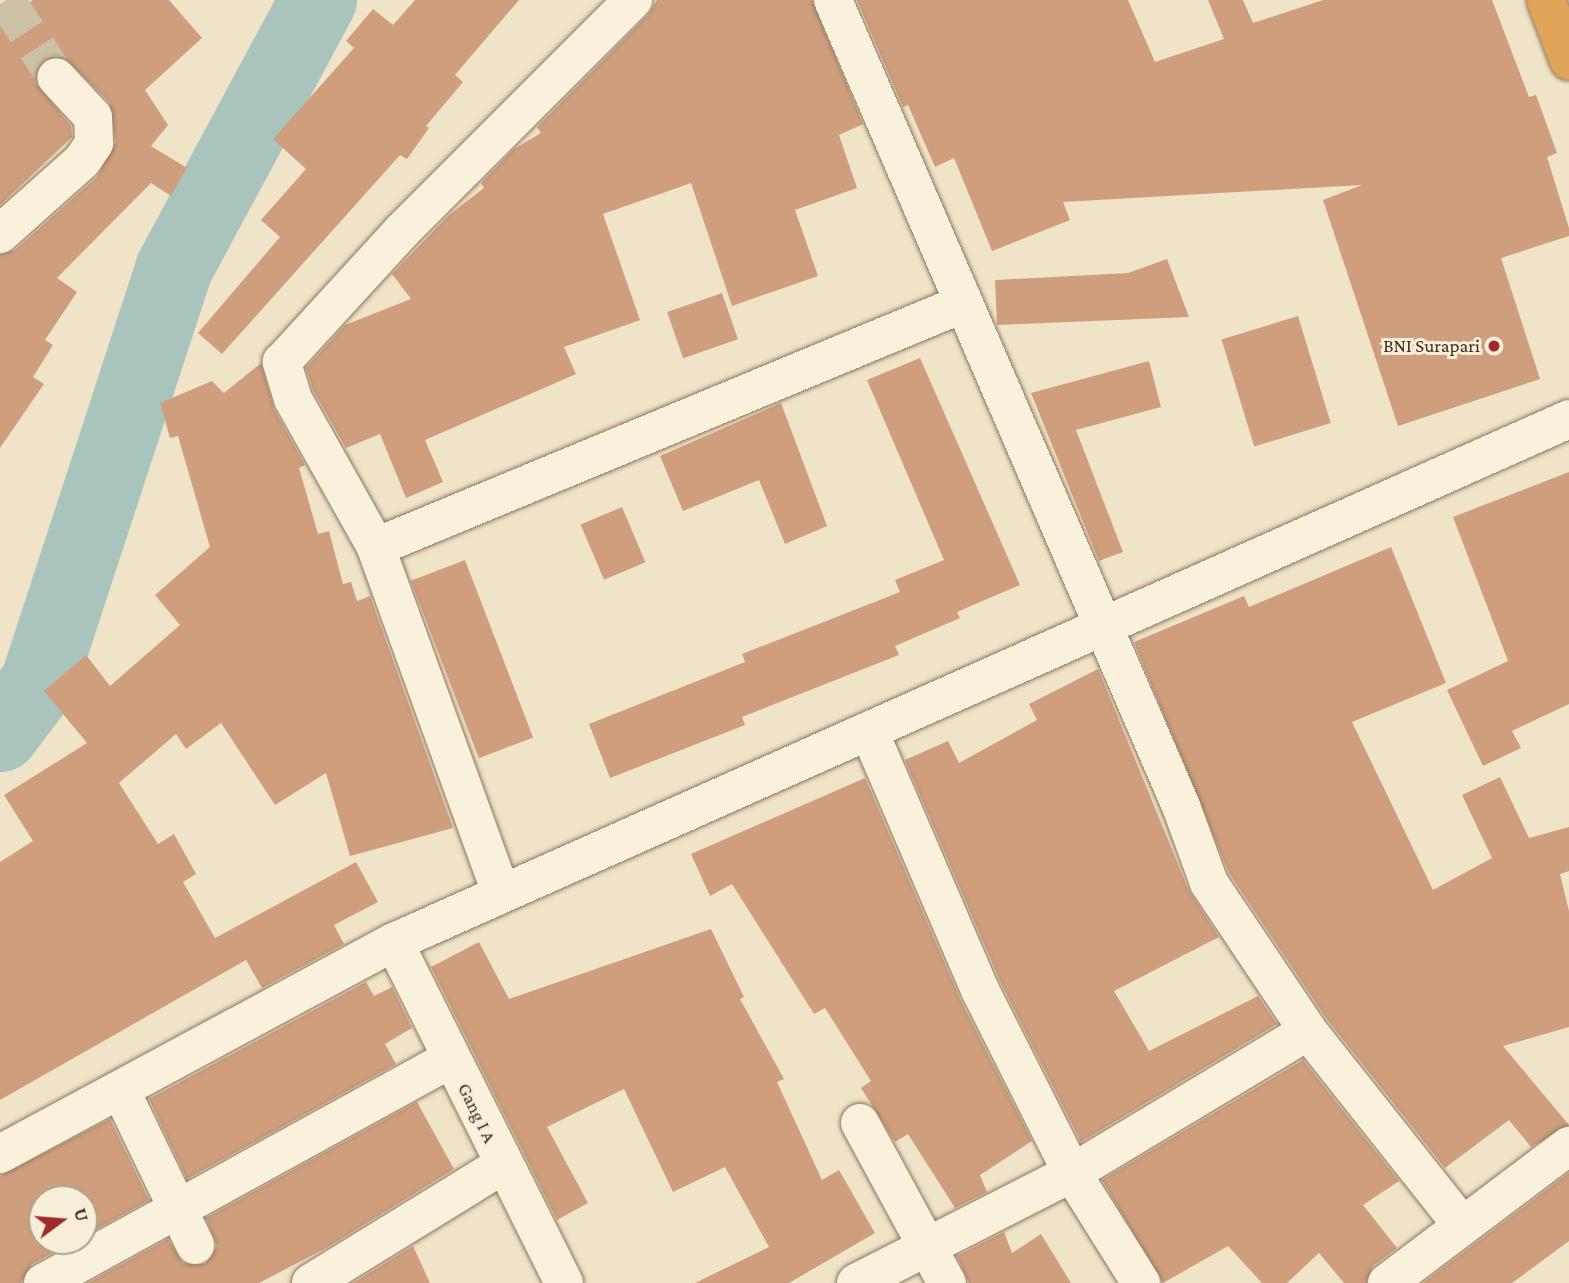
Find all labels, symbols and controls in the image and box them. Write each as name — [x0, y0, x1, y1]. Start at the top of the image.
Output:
place label: BNI Surapari — [1383, 335, 1480, 357]
marker: BNI Surapari — [1486, 338, 1502, 354]
street label: Gang I A — [453, 1079, 501, 1147]
north arrow — [28, 1185, 98, 1255]
text: U — [70, 1205, 94, 1224]

